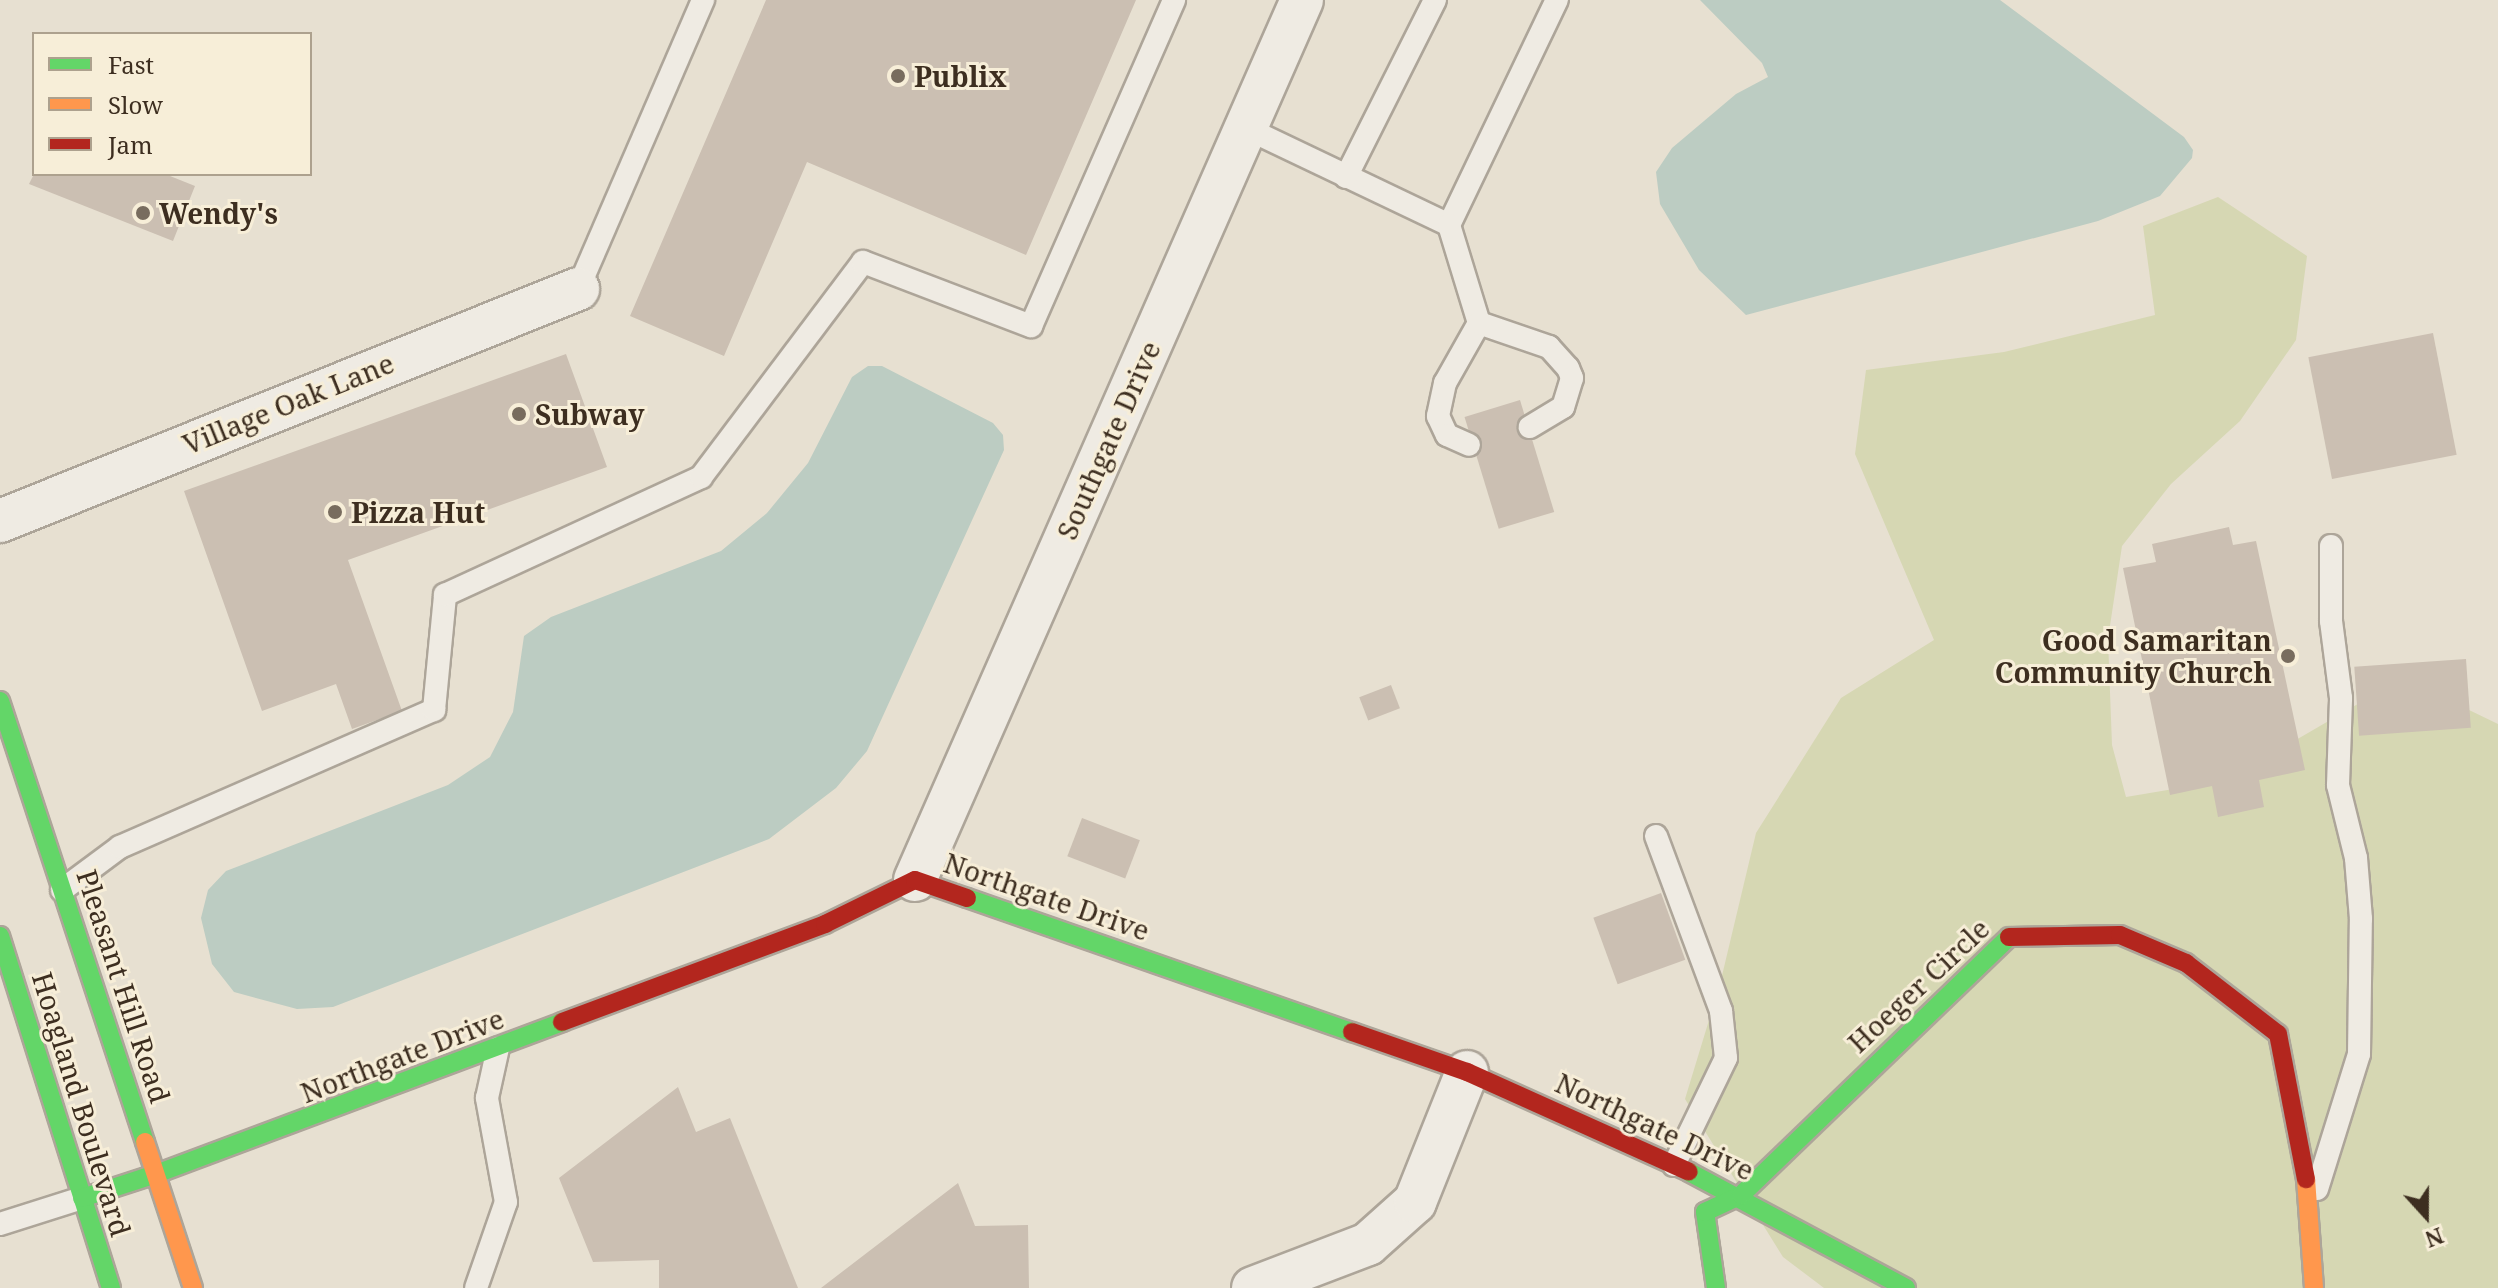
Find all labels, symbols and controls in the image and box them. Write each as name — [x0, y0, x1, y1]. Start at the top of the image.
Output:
legend — [32, 32, 312, 176]
text: Fast — [108, 48, 154, 81]
place label: Publix — [914, 59, 1007, 93]
marker: Publix — [889, 67, 907, 85]
text: Slow — [108, 88, 163, 121]
text: Jam — [108, 128, 153, 161]
place label: Wendy's — [159, 196, 278, 230]
marker: Wendy's — [134, 204, 152, 222]
street label: Southgate Drive — [1049, 336, 1167, 544]
street label: Village Oak Lane — [178, 345, 398, 461]
place label: Subway — [535, 397, 644, 431]
marker: Subway — [510, 405, 528, 423]
place label: Pizza Hut — [351, 495, 485, 529]
marker: Pizza Hut — [326, 503, 344, 521]
place label: Good Samaritan Community Church — [1995, 623, 2272, 689]
marker: Good Samaritan Community Church — [2279, 647, 2297, 665]
street label: Northgate Drive — [940, 845, 1154, 947]
street label: Pleasant Hill Road — [70, 865, 178, 1107]
street label: Hoeger Circle — [1840, 911, 1996, 1059]
street label: Hoagland Boulevard — [26, 968, 138, 1240]
street label: Northgate Drive — [296, 1001, 508, 1109]
street label: Northgate Drive — [1550, 1065, 1760, 1187]
north arrow — [2386, 1176, 2466, 1256]
text: N — [2421, 1221, 2448, 1256]

